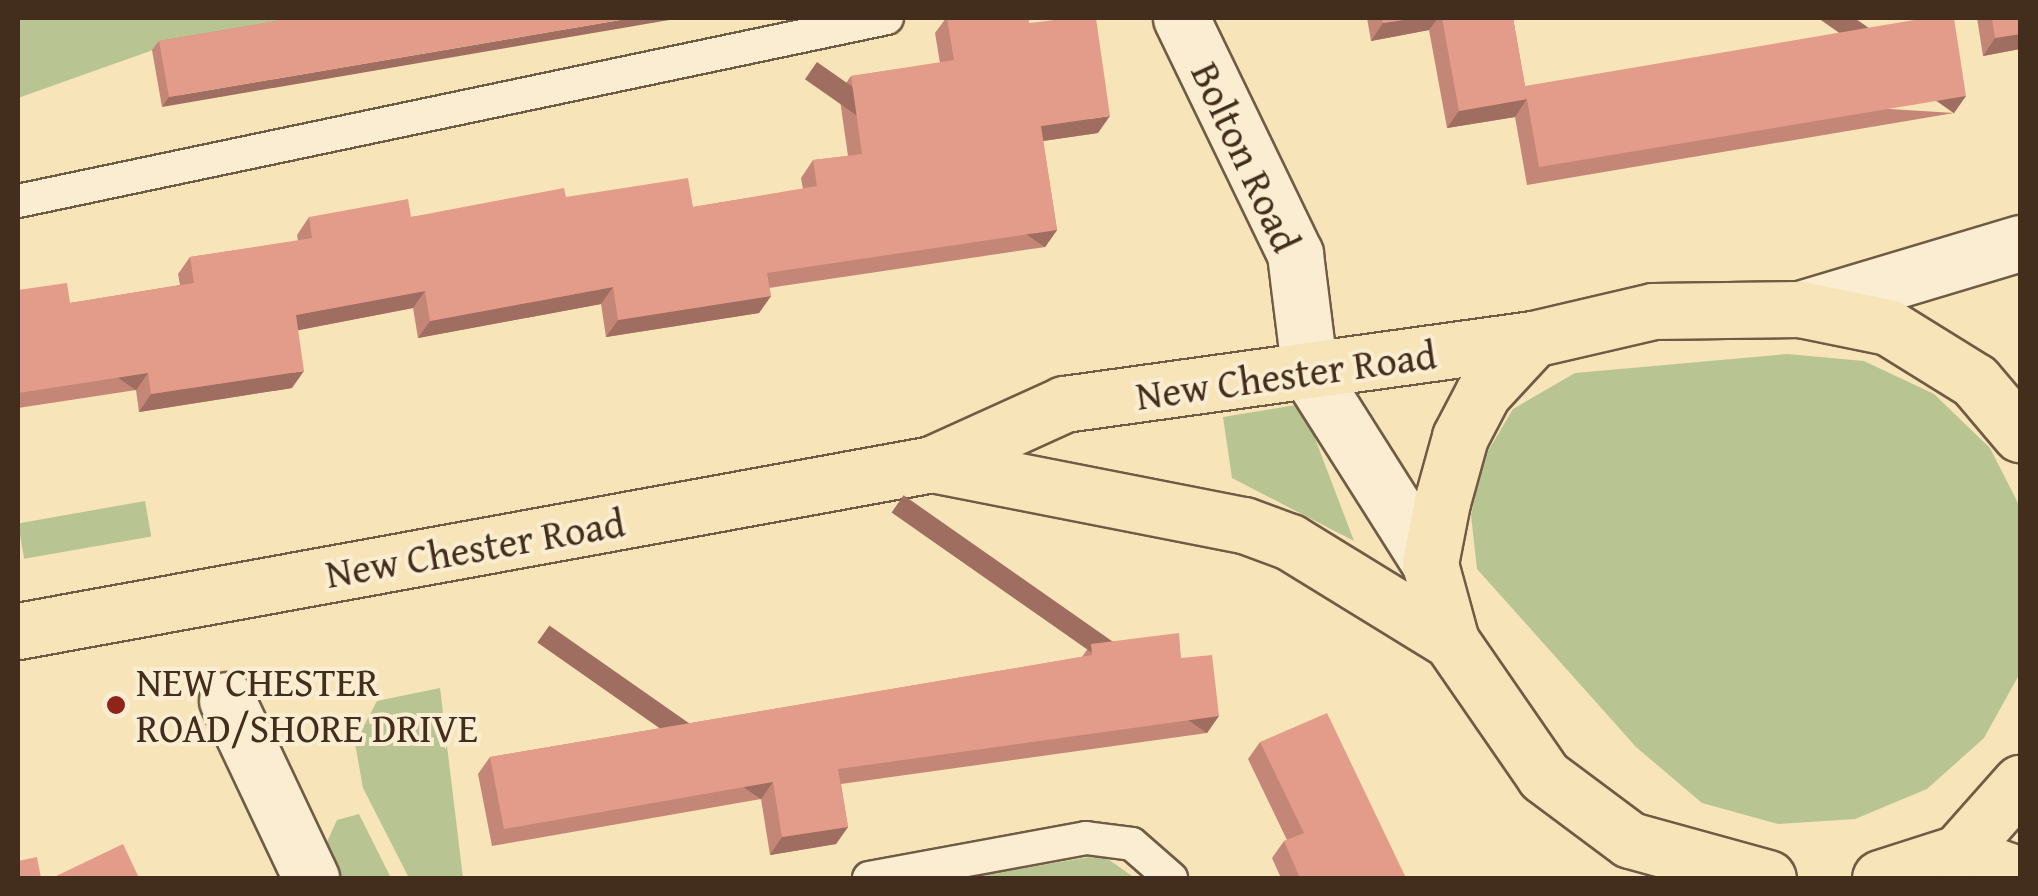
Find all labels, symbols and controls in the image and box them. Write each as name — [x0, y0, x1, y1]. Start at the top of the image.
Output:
street label: Bolton Road — [1181, 55, 1311, 259]
street label: New Chester Road — [1133, 330, 1439, 420]
street label: New Chester Road — [322, 498, 628, 598]
place label: NEW CHESTER ROAD/SHORE DRIVE — [136, 658, 478, 752]
marker: NEW CHESTER ROAD/SHORE DRIVE — [105, 694, 127, 716]

